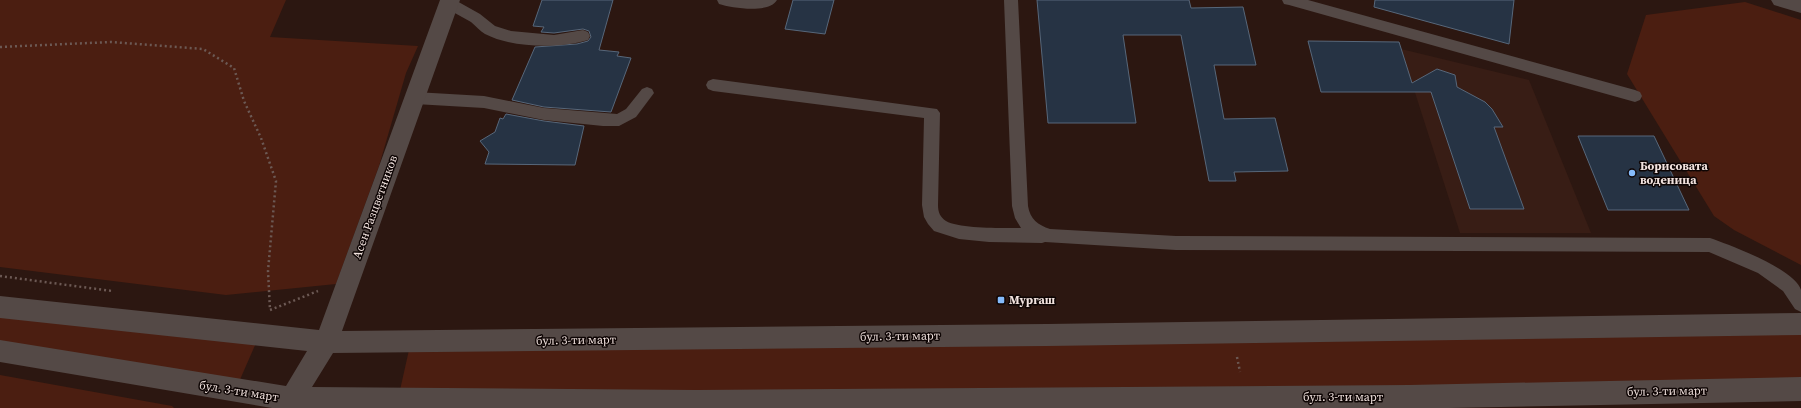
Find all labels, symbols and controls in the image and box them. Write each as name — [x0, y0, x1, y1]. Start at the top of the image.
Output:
street label: Асен Разцветников — [349, 153, 401, 261]
place label: Борисовата воденица — [1640, 158, 1708, 188]
marker: Борисовата воденица — [1627, 168, 1637, 178]
place label: Мургаш — [1009, 292, 1056, 308]
marker: Мургаш — [996, 295, 1006, 305]
street label: бул. 3-ти март — [860, 327, 941, 345]
street label: бул. 3-ти март — [536, 331, 617, 349]
street label: бул. 3-ти март — [198, 377, 280, 405]
street label: бул. 3-ти март — [1627, 382, 1708, 400]
street label: бул. 3-ти март — [1303, 389, 1384, 405]

